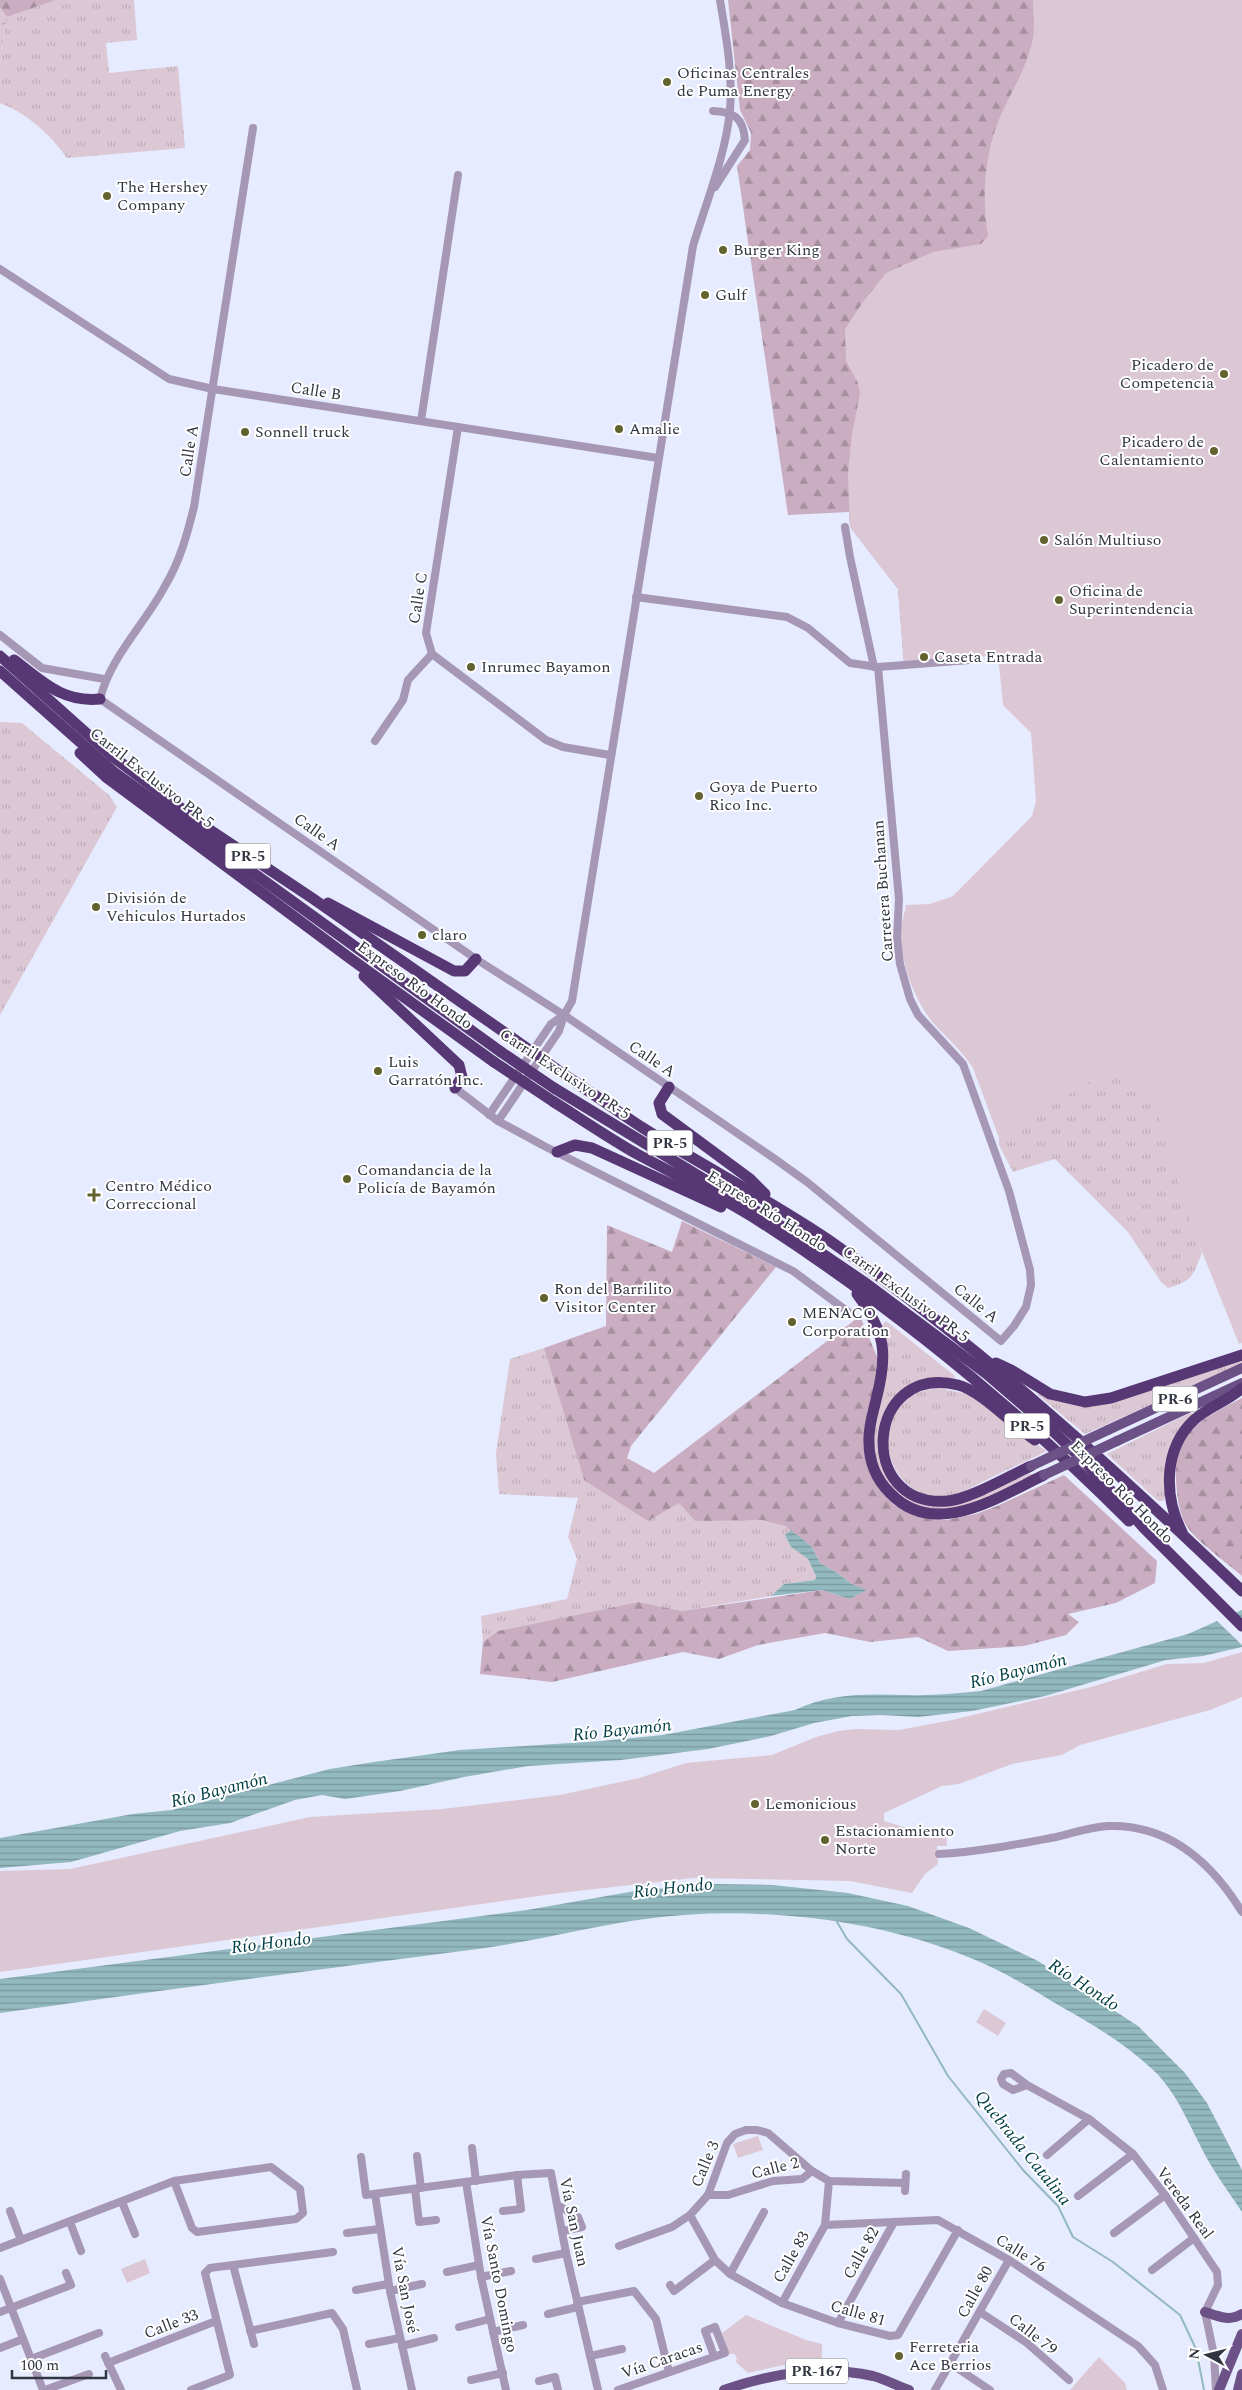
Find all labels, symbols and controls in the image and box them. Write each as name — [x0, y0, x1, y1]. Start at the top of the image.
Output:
place label: Oficinas Centrales de Puma Energy — [677, 61, 809, 103]
marker: Oficinas Centrales de Puma Energy — [661, 76, 673, 88]
place label: The Hershey Company — [117, 175, 209, 217]
marker: The Hershey Company — [101, 190, 113, 202]
place label: Burger King — [733, 238, 820, 262]
marker: Burger King — [717, 244, 729, 256]
place label: Gulf — [715, 283, 748, 307]
marker: Gulf — [699, 289, 711, 301]
place label: Picadero de Competencia — [1120, 353, 1214, 395]
marker: Picadero de Competencia — [1218, 368, 1230, 380]
street label: Calle B — [289, 375, 343, 407]
place label: Amalie — [629, 417, 680, 441]
place label: Sonnell truck — [255, 420, 350, 444]
street label: Calle A — [173, 423, 205, 479]
marker: Amalie — [613, 423, 625, 435]
marker: Sonnell truck — [239, 426, 251, 438]
place label: Picadero de Calentamiento — [1099, 430, 1204, 472]
marker: Picadero de Calentamiento — [1208, 445, 1220, 457]
place label: Salón Multiuso — [1054, 528, 1161, 552]
marker: Salón Multiuso — [1038, 534, 1050, 546]
street label: Calle C — [402, 570, 434, 626]
place label: Oficina de Superintendencia — [1069, 579, 1193, 621]
marker: Oficina de Superintendencia — [1053, 594, 1065, 606]
place label: Caseta Entrada — [934, 645, 1042, 669]
marker: Caseta Entrada — [918, 651, 930, 663]
place label: Inrumec Bayamon — [481, 655, 611, 679]
marker: Inrumec Bayamon — [465, 661, 477, 673]
street label: Carril Exclusivo PR-5 — [85, 722, 219, 834]
place label: Goya de Puerto Rico Inc. — [709, 775, 818, 817]
marker: Goya de Puerto Rico Inc. — [693, 790, 705, 802]
street label: Calle A — [289, 807, 345, 857]
street label: Carretera Buchanan — [866, 819, 900, 963]
road number: PR-5 — [226, 844, 270, 868]
place label: División de Vehiculos Hurtados — [106, 886, 246, 928]
marker: División de Vehiculos Hurtados — [90, 901, 102, 913]
place label: claro — [432, 923, 467, 947]
marker: claro — [416, 929, 428, 941]
street label: Expreso Río Hondo — [352, 935, 478, 1035]
street label: Carril Exclusivo PR-5 — [495, 1023, 635, 1125]
street label: Calle A — [624, 1034, 680, 1084]
place label: Luis Garratón Inc. — [388, 1050, 483, 1092]
marker: Luis Garratón Inc. — [372, 1065, 384, 1077]
road number: PR-5 — [648, 1130, 692, 1156]
place label: Comandancia de la Policía de Bayamón — [357, 1158, 496, 1200]
street label: Expreso Río Hondo — [702, 1164, 832, 1258]
marker: Comandancia de la Policía de Bayamón — [341, 1173, 353, 1185]
place label: Centro Médico Correccional — [105, 1174, 212, 1216]
marker: Centro Médico Correccional — [87, 1188, 101, 1202]
street label: Carril Exclusivo PR-5 — [837, 1240, 975, 1348]
place label: Ron del Barrilito Visitor Center — [554, 1277, 672, 1319]
street label: Calle A — [948, 1277, 1004, 1329]
marker: Ron del Barrilito Visitor Center — [538, 1292, 550, 1304]
place label: MENACO Corporation — [802, 1301, 889, 1343]
marker: MENACO Corporation — [786, 1316, 798, 1328]
road number: PR-6 — [1152, 1386, 1198, 1412]
road number: PR-5 — [1004, 1414, 1050, 1438]
street label: Expreso Río Hondo — [1065, 1435, 1179, 1549]
water label: Río Bayamón — [967, 1646, 1070, 1696]
water label: Río Bayamón — [571, 1711, 673, 1749]
water label: Río Bayamón — [168, 1765, 271, 1815]
place label: Lemonicious — [765, 1792, 857, 1816]
marker: Lemonicious — [749, 1798, 761, 1810]
place label: Estacionamiento Norte — [835, 1819, 954, 1861]
marker: Estacionamiento Norte — [819, 1834, 831, 1846]
water label: Río Hondo — [632, 1870, 714, 1906]
water label: Río Hondo — [230, 1925, 312, 1961]
water label: Río Hondo — [1043, 1952, 1125, 2018]
water label: Quebrada Catalina — [968, 2084, 1078, 2212]
street label: Calle 3 — [684, 2137, 726, 2191]
street label: Calle 2 — [749, 2150, 801, 2186]
street label: Vereda Real — [1150, 2162, 1220, 2244]
street label: Vía San Juan — [553, 2175, 595, 2269]
street label: Vía Santo Domingo — [474, 2213, 524, 2355]
street label: Calle 82 — [837, 2222, 885, 2284]
street label: Calle 83 — [766, 2227, 816, 2287]
street label: Calle 76 — [991, 2228, 1051, 2278]
street label: Vía San José — [385, 2245, 425, 2336]
street label: Calle 80 — [951, 2261, 999, 2323]
street label: Calle 81 — [828, 2294, 888, 2332]
street label: Calle 33 — [140, 2303, 202, 2345]
street label: Calle 79 — [1003, 2307, 1063, 2361]
north arrow — [1182, 2330, 1232, 2380]
street label: Vía Caracas — [618, 2335, 706, 2385]
place label: Ferreteria Ace Berrios — [909, 2335, 992, 2377]
text: N — [1183, 2347, 1206, 2360]
scale bar — [12, 2348, 106, 2380]
marker: Ferreteria Ace Berrios — [893, 2350, 905, 2362]
text: 100 m — [20, 2354, 59, 2377]
road number: PR-167 — [786, 2358, 848, 2384]

